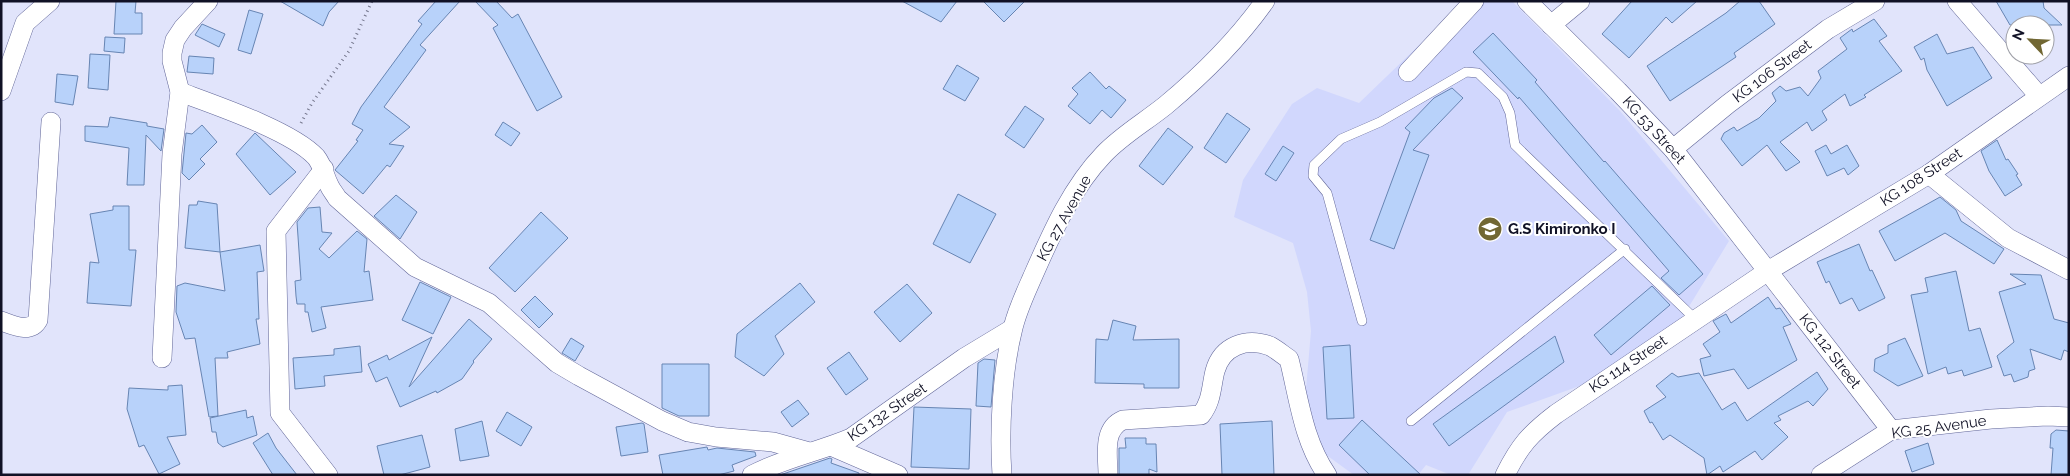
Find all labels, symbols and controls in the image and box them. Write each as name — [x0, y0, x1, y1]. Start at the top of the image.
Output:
north arrow — [2005, 15, 2055, 65]
text: N — [2009, 26, 2028, 43]
street label: KG 106 Street — [1729, 36, 1815, 106]
street label: KG 53 Street — [1619, 92, 1689, 168]
street label: KG 108 Street — [1877, 144, 1965, 210]
street label: KG 27 Avenue — [1033, 172, 1095, 264]
school or university icon: G.S Kimironko I — [1477, 216, 1503, 242]
place label: G.S Kimironko I — [1508, 220, 1616, 238]
street label: KG 112 Street — [1795, 310, 1865, 392]
street label: KG 114 Street — [1586, 331, 1670, 397]
street label: KG 132 Street — [844, 379, 930, 445]
street label: KG 25 Avenue — [1890, 411, 1988, 443]

